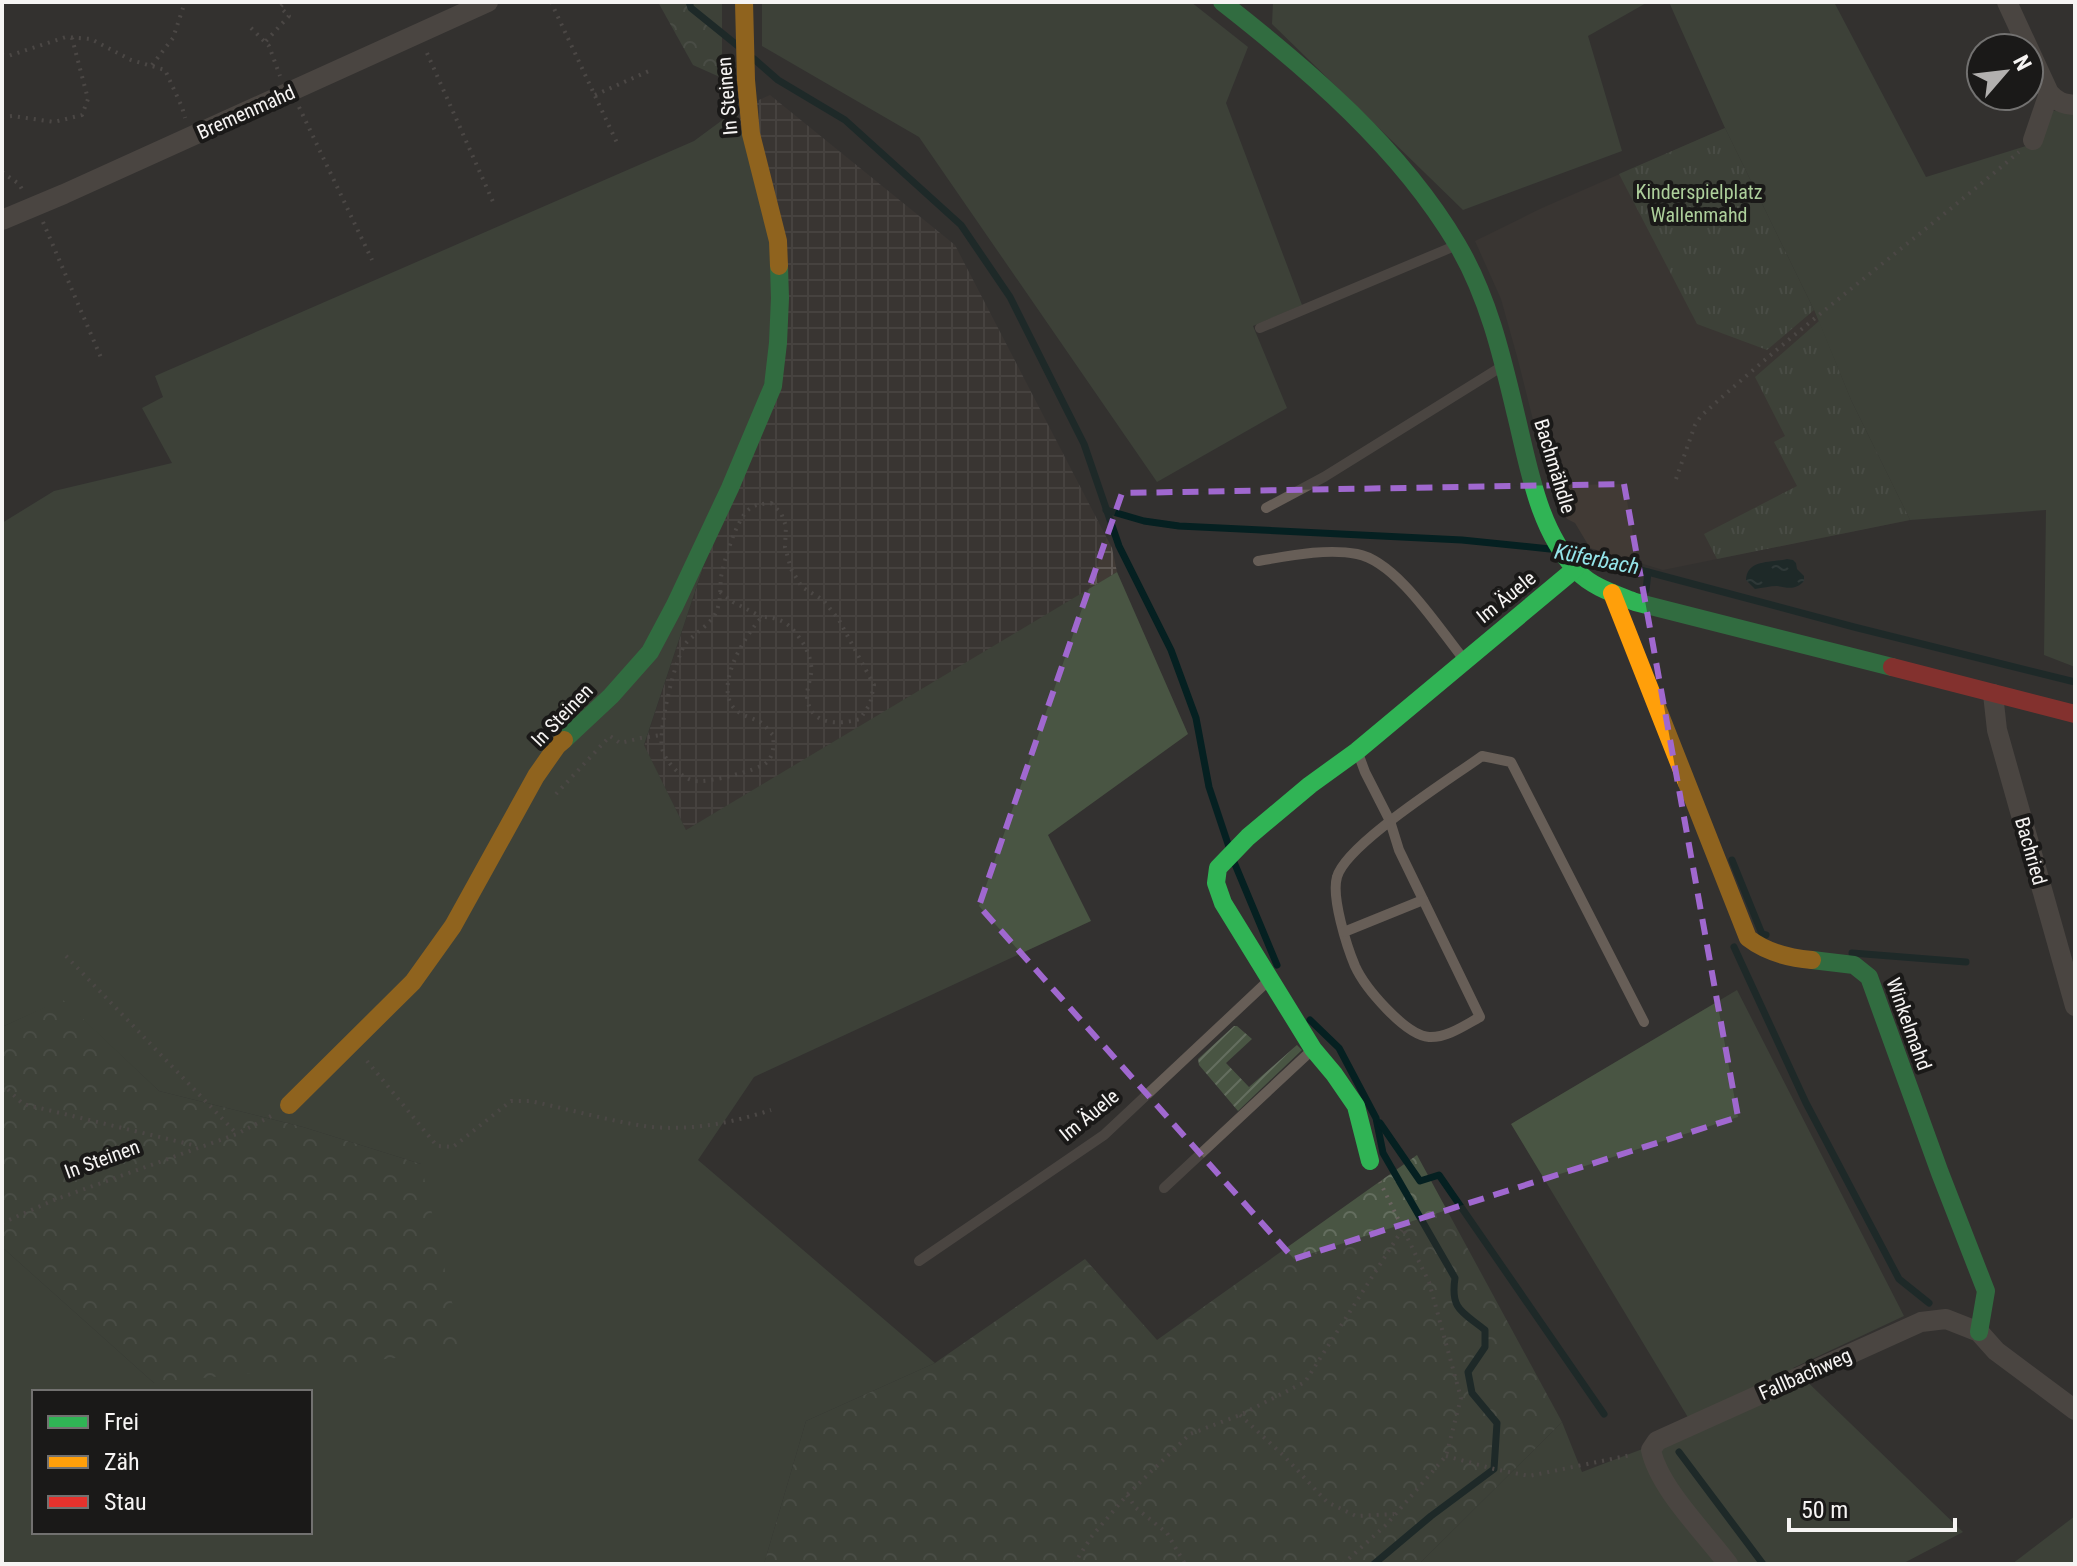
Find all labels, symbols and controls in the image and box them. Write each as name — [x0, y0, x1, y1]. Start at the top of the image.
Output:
north arrow — [1965, 32, 2045, 112]
text: N — [2008, 51, 2036, 75]
street label: In Steinen — [712, 56, 742, 136]
street label: Bremenmahd — [193, 80, 299, 144]
park label: Kinderspielplatz Wallenmahd — [1636, 180, 1762, 227]
street label: Bachmähdle — [1529, 416, 1581, 516]
water label: Küferbach — [1553, 539, 1641, 579]
street label: Im Äuele — [1472, 566, 1540, 628]
street label: In Steinen — [526, 679, 598, 751]
street label: Bachried — [2010, 814, 2052, 888]
street label: Winkelmahd — [1881, 975, 1937, 1073]
street label: Im Äuele — [1055, 1084, 1123, 1146]
street label: In Steinen — [61, 1134, 143, 1184]
street label: Fallbachweg — [1755, 1343, 1855, 1405]
legend — [32, 1390, 312, 1534]
text: Frei — [104, 1408, 139, 1436]
text: Zäh — [104, 1448, 140, 1476]
scale bar — [1789, 1482, 1955, 1532]
text: Stau — [104, 1488, 147, 1516]
text: 50 m — [1801, 1496, 1848, 1524]

